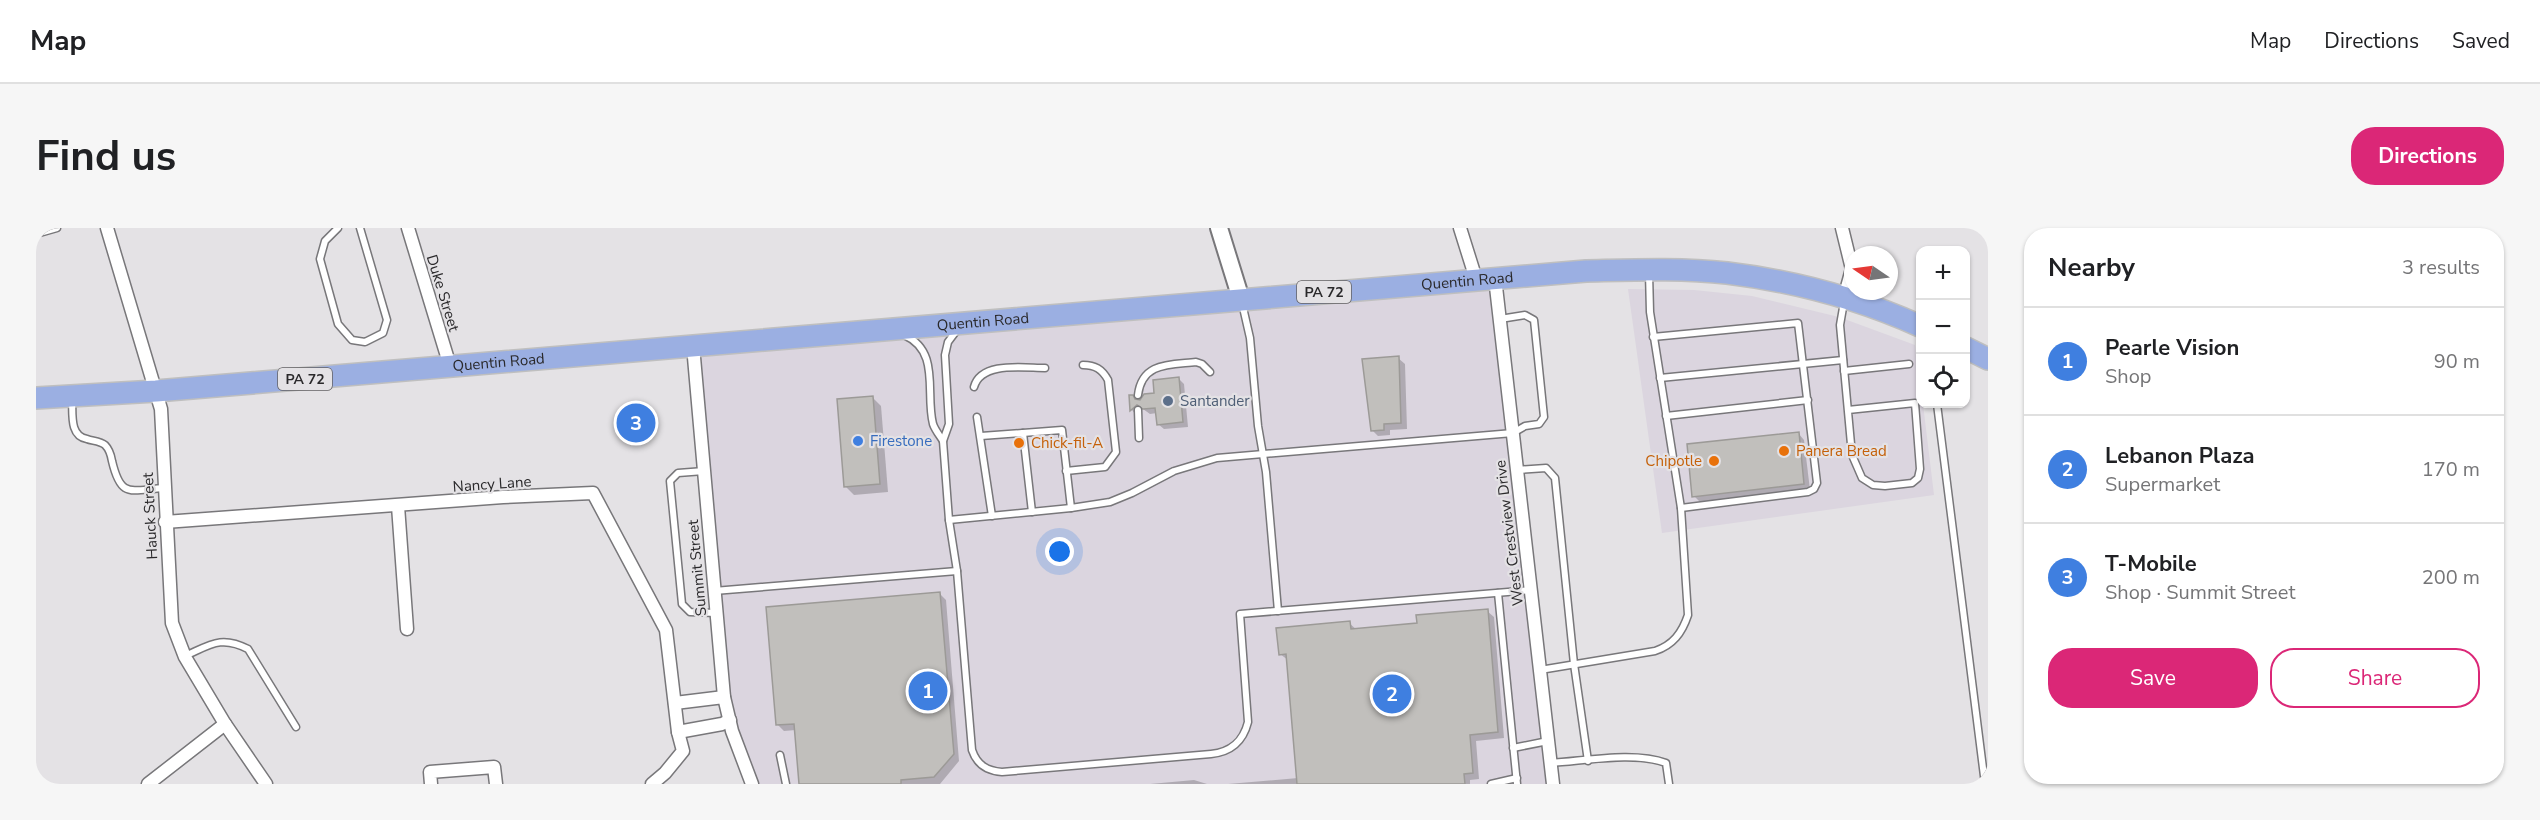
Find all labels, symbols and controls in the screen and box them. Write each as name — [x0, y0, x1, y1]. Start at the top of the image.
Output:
text: Map — [30, 22, 86, 60]
text: Map — [2250, 27, 2291, 55]
text: Directions — [2324, 27, 2419, 55]
text: Saved — [2452, 27, 2510, 55]
button: Directions — [2351, 127, 2504, 185]
text: Find us — [36, 128, 176, 185]
north arrow — [1844, 246, 1898, 300]
map controls — [1916, 246, 1970, 408]
button: + — [1916, 246, 1970, 300]
text: Nearby — [2048, 250, 2135, 285]
street label: Duke Street — [422, 252, 464, 335]
text: 3 results — [2402, 254, 2480, 281]
street label: Quentin Road — [1420, 267, 1514, 295]
road number: PA 72 — [1297, 281, 1351, 303]
button: − — [1916, 300, 1970, 354]
street label: Quentin Road — [936, 308, 1030, 335]
text: Pearle Vision — [2105, 333, 2239, 363]
street label: Quentin Road — [452, 348, 546, 376]
text: 1 — [2062, 348, 2074, 375]
text: 90 m — [2434, 348, 2480, 375]
button: locate — [1916, 354, 1970, 408]
text: Shop — [2105, 363, 2151, 390]
road number: PA 72 — [278, 368, 332, 390]
place label: Santander — [1180, 391, 1250, 411]
marker: Santander — [1161, 394, 1175, 408]
pin: 3 — [616, 400, 656, 446]
place label: Firestone — [870, 431, 932, 451]
place label: Chick-fil-A — [1031, 433, 1103, 453]
marker: Firestone — [851, 434, 865, 448]
marker: Chick-fil-A — [1012, 436, 1026, 450]
place label: Panera Bread — [1796, 441, 1887, 461]
text: Lebanon Plaza — [2105, 441, 2255, 471]
marker: Panera Bread — [1777, 444, 1791, 458]
place label: Chipotle — [1645, 451, 1702, 471]
marker: Chipotle — [1707, 454, 1721, 468]
text: 2 — [2062, 456, 2074, 483]
text: 170 m — [2422, 456, 2480, 483]
street label: West Crestview Drive — [1490, 459, 1528, 607]
street label: Hauck Street — [138, 471, 162, 560]
street label: Nancy Lane — [452, 471, 532, 497]
text: Supermarket — [2105, 471, 2220, 498]
street label: Summit Street — [683, 518, 711, 617]
your location — [1045, 537, 1074, 566]
text: T-Mobile — [2105, 549, 2197, 579]
text: 3 — [2062, 564, 2074, 591]
text: 200 m — [2422, 564, 2480, 591]
text: Shop · Summit Street — [2105, 579, 2295, 606]
button: Save — [2048, 648, 2258, 708]
button: Share — [2270, 648, 2480, 708]
pin: 1 — [908, 668, 948, 714]
pin: 2 — [1372, 672, 1412, 716]

